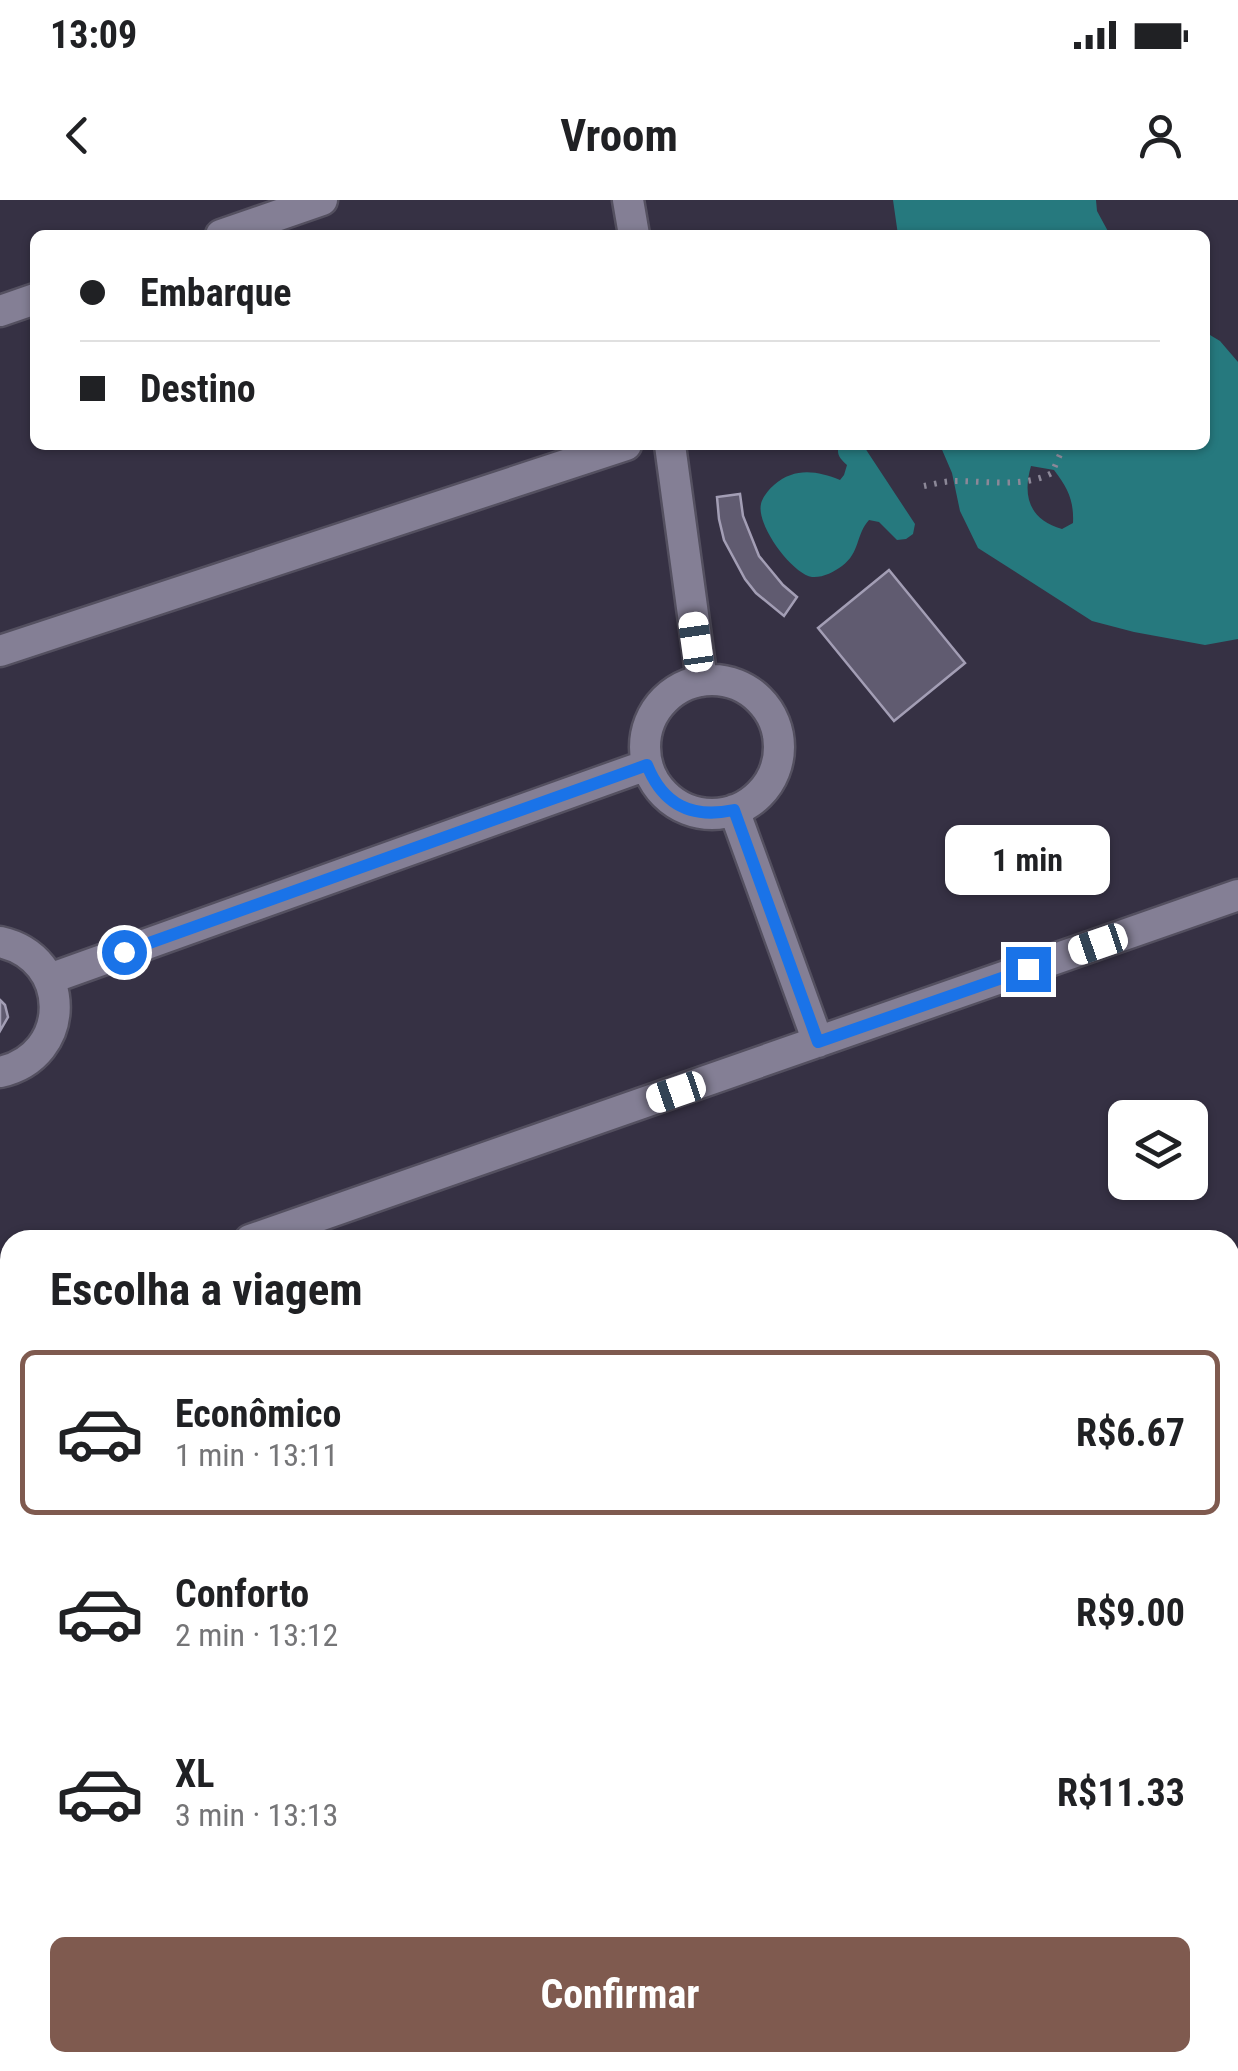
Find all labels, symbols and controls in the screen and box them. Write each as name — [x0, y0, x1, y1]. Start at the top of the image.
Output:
text: 13:09 — [50, 13, 137, 57]
icon: back — [50, 108, 105, 163]
icon: person — [1133, 108, 1188, 163]
text: Vroom — [560, 109, 678, 162]
text: Embarque — [140, 271, 292, 315]
text: Destino — [140, 367, 256, 411]
car — [677, 610, 715, 674]
callout: 1 min — [946, 824, 1110, 894]
text: 1 min — [992, 841, 1063, 879]
car — [1065, 920, 1131, 968]
route start — [102, 930, 147, 975]
route end — [1006, 947, 1051, 992]
car — [643, 1068, 709, 1116]
map controls — [1108, 1100, 1208, 1200]
button: layers — [1108, 1100, 1208, 1200]
text: Escolha a viagem — [50, 1263, 363, 1316]
icon: car — [55, 1388, 145, 1478]
text: Econômico — [175, 1392, 341, 1436]
text: R$6.67 — [1076, 1411, 1185, 1455]
text: 1 min · 13:11 — [175, 1436, 338, 1474]
icon: car — [55, 1568, 145, 1658]
text: Conforto — [175, 1572, 309, 1616]
text: R$9.00 — [1076, 1591, 1185, 1635]
text: 2 min · 13:12 — [175, 1616, 338, 1654]
icon: car — [55, 1748, 145, 1838]
text: XL — [175, 1752, 214, 1796]
text: R$11.33 — [1057, 1771, 1185, 1815]
text: 3 min · 13:13 — [175, 1796, 338, 1834]
button: Confirmar — [50, 1937, 1190, 2052]

